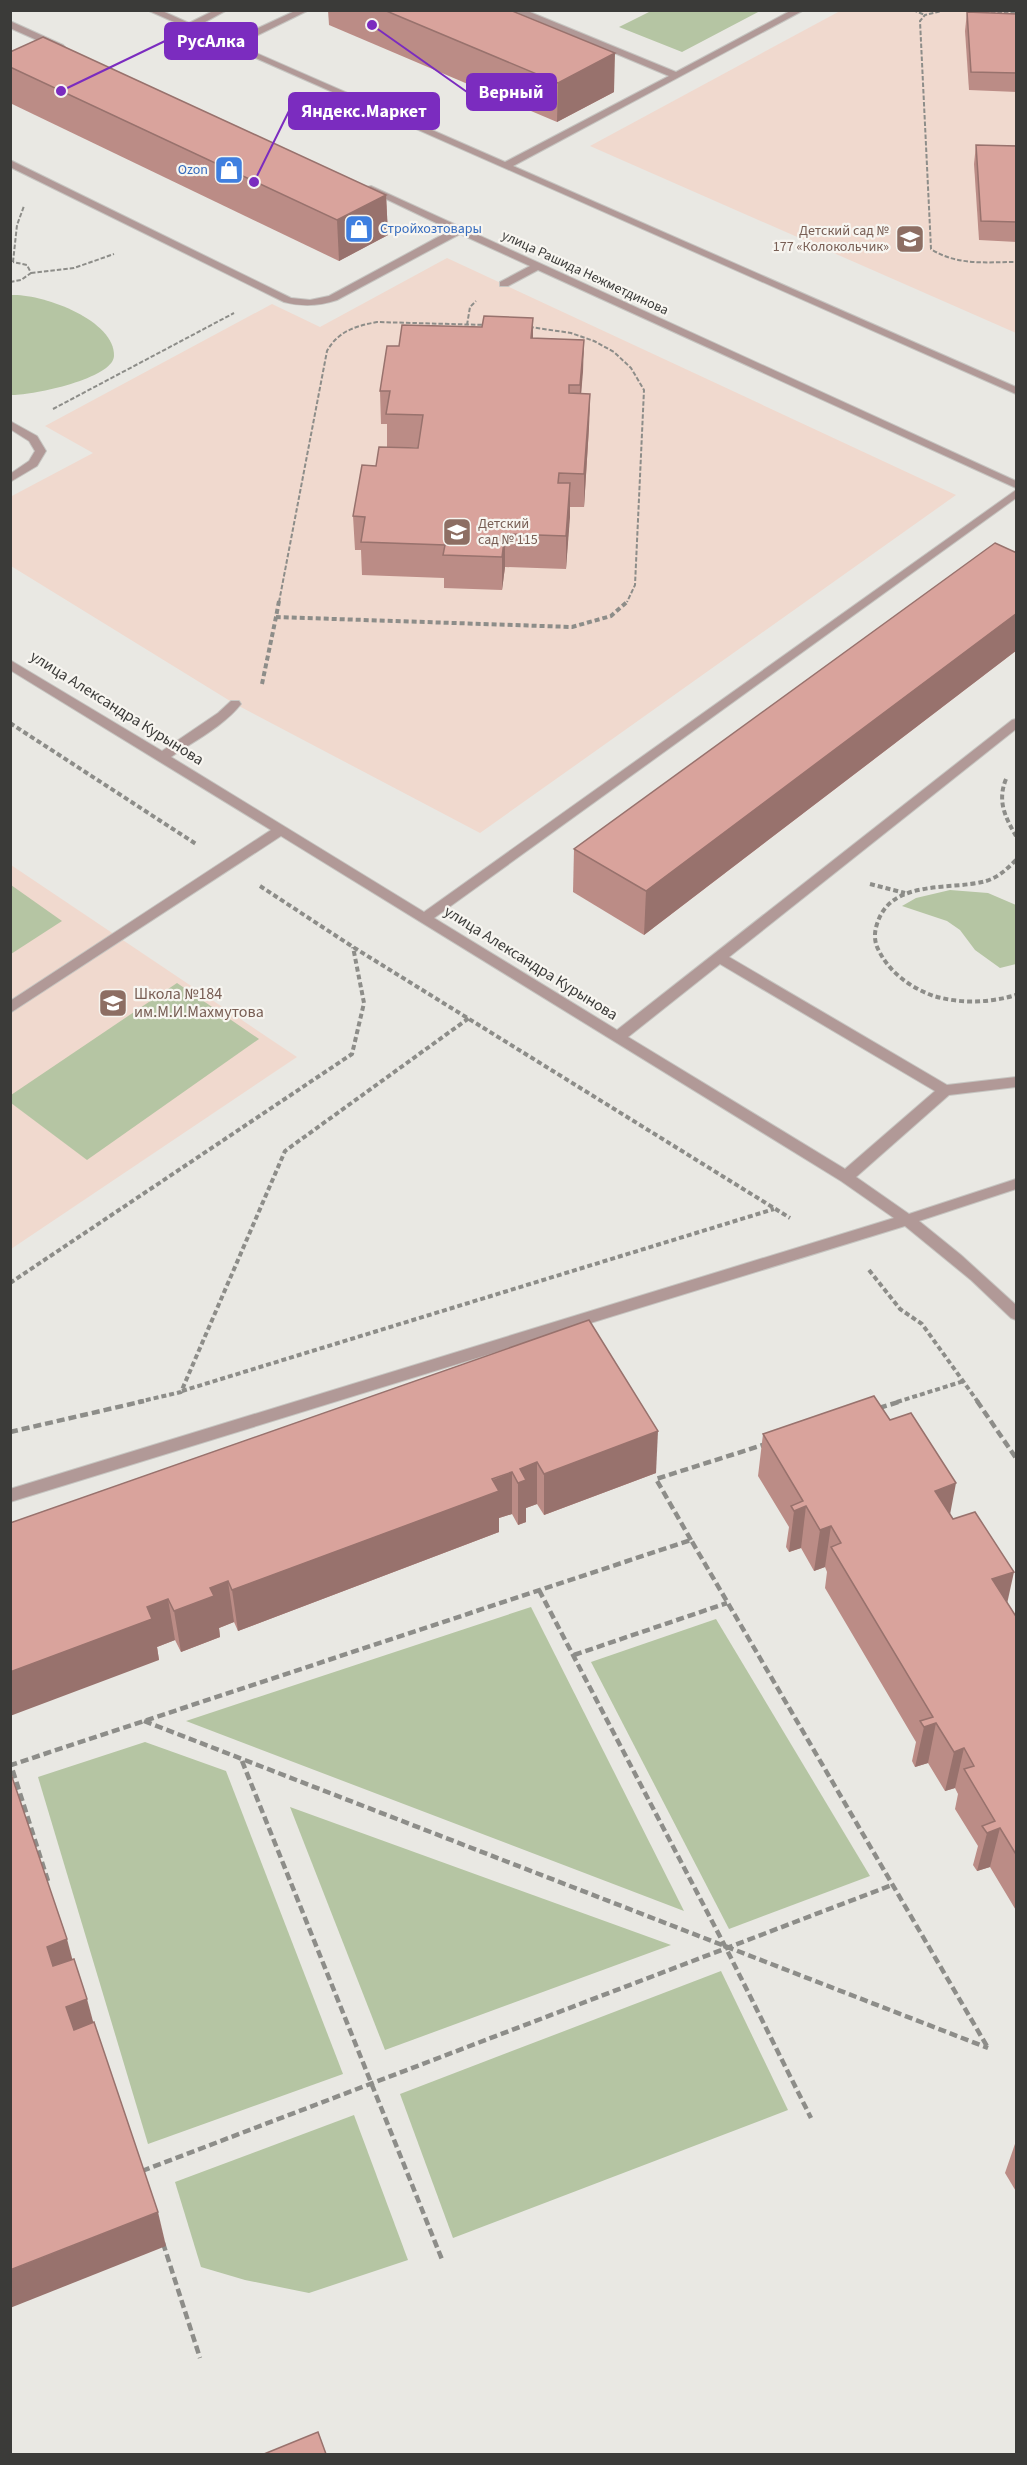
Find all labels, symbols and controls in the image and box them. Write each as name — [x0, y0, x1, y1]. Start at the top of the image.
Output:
callout: РусАлка — [165, 23, 257, 59]
text: РусАлка — [177, 29, 245, 54]
callout: Верный — [467, 74, 556, 110]
text: Верный — [479, 80, 543, 105]
callout: Яндекс.Маркет — [289, 93, 439, 129]
text: Яндекс.Маркет — [301, 99, 427, 124]
shop icon: Ozon — [213, 154, 245, 186]
place label: Ozon — [178, 160, 208, 180]
shop icon: Стройхозтовары — [343, 213, 375, 245]
place label: Стройхозтовары — [380, 219, 482, 239]
place label: Детский сад № 177 «Колокольчик» — [773, 221, 889, 257]
school or university icon: Детский сад № 177 «Колокольчик» — [894, 223, 926, 255]
street label: улица Рашида Нежметдинова — [498, 225, 672, 321]
place label: Детский сад № 115 — [478, 514, 538, 550]
school or university icon: Детский сад № 115 — [441, 516, 473, 548]
street label: улица Александра Курынова — [26, 645, 208, 771]
street label: улица Александра Курынова — [440, 900, 622, 1026]
place label: Школа №184 им.М.И.Махмутова — [134, 983, 264, 1023]
school or university icon: Школа №184 им.М.И.Махмутова — [97, 987, 129, 1019]

